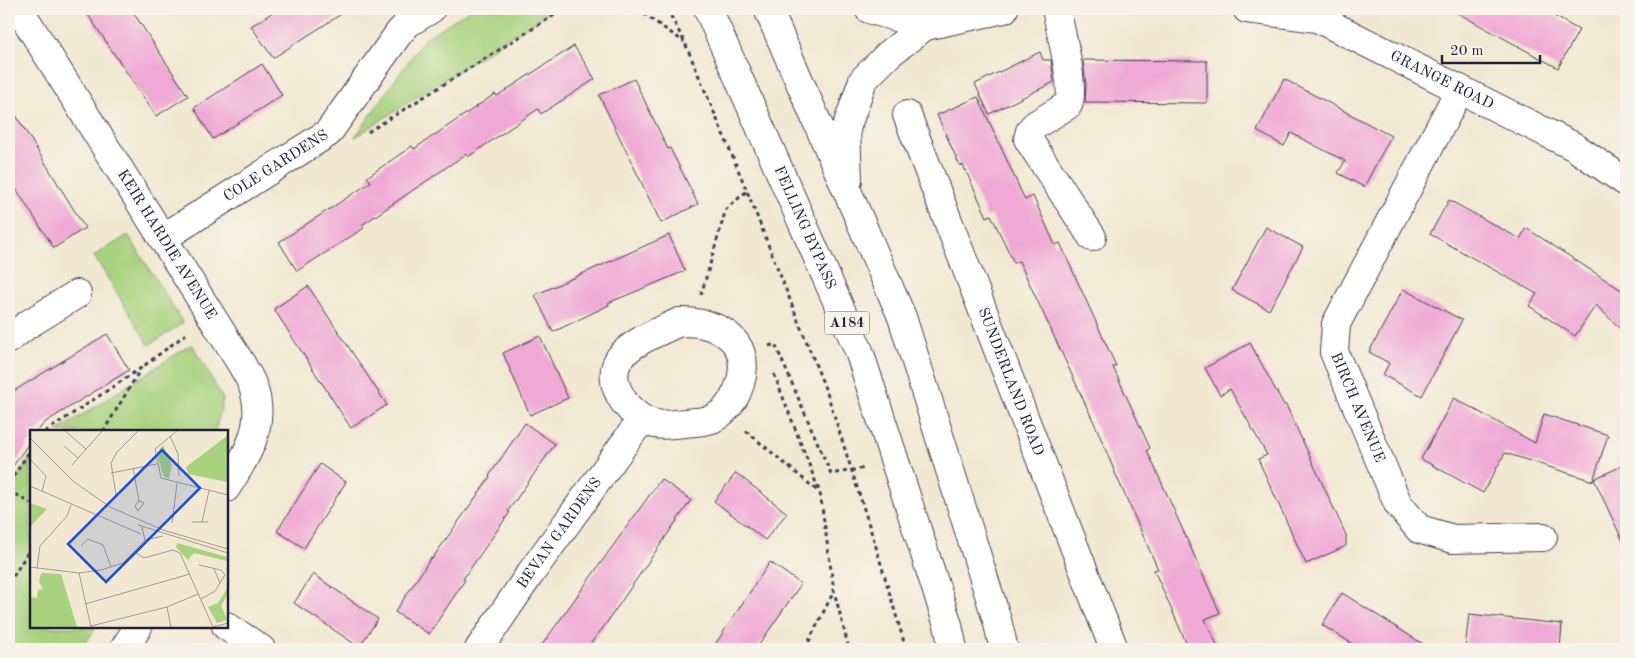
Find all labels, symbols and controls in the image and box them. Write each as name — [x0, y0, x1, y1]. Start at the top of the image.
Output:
scale bar — [1442, 32, 1540, 64]
text: 20 m — [1450, 44, 1484, 59]
street label: GRANGE ROAD — [1388, 48, 1496, 112]
street label: COLE GARDENS — [221, 127, 331, 205]
street label: FELLING BYPASS — [771, 164, 838, 292]
street label: KEIR HARDIE AVENUE — [114, 167, 219, 322]
street label: SUNDERLAND ROAD — [975, 305, 1046, 458]
road number: A184 — [824, 312, 870, 334]
street label: BIRCH AVENUE — [1328, 350, 1387, 465]
inset map — [30, 430, 228, 628]
street label: BEVAN GARDENS — [515, 475, 604, 592]

